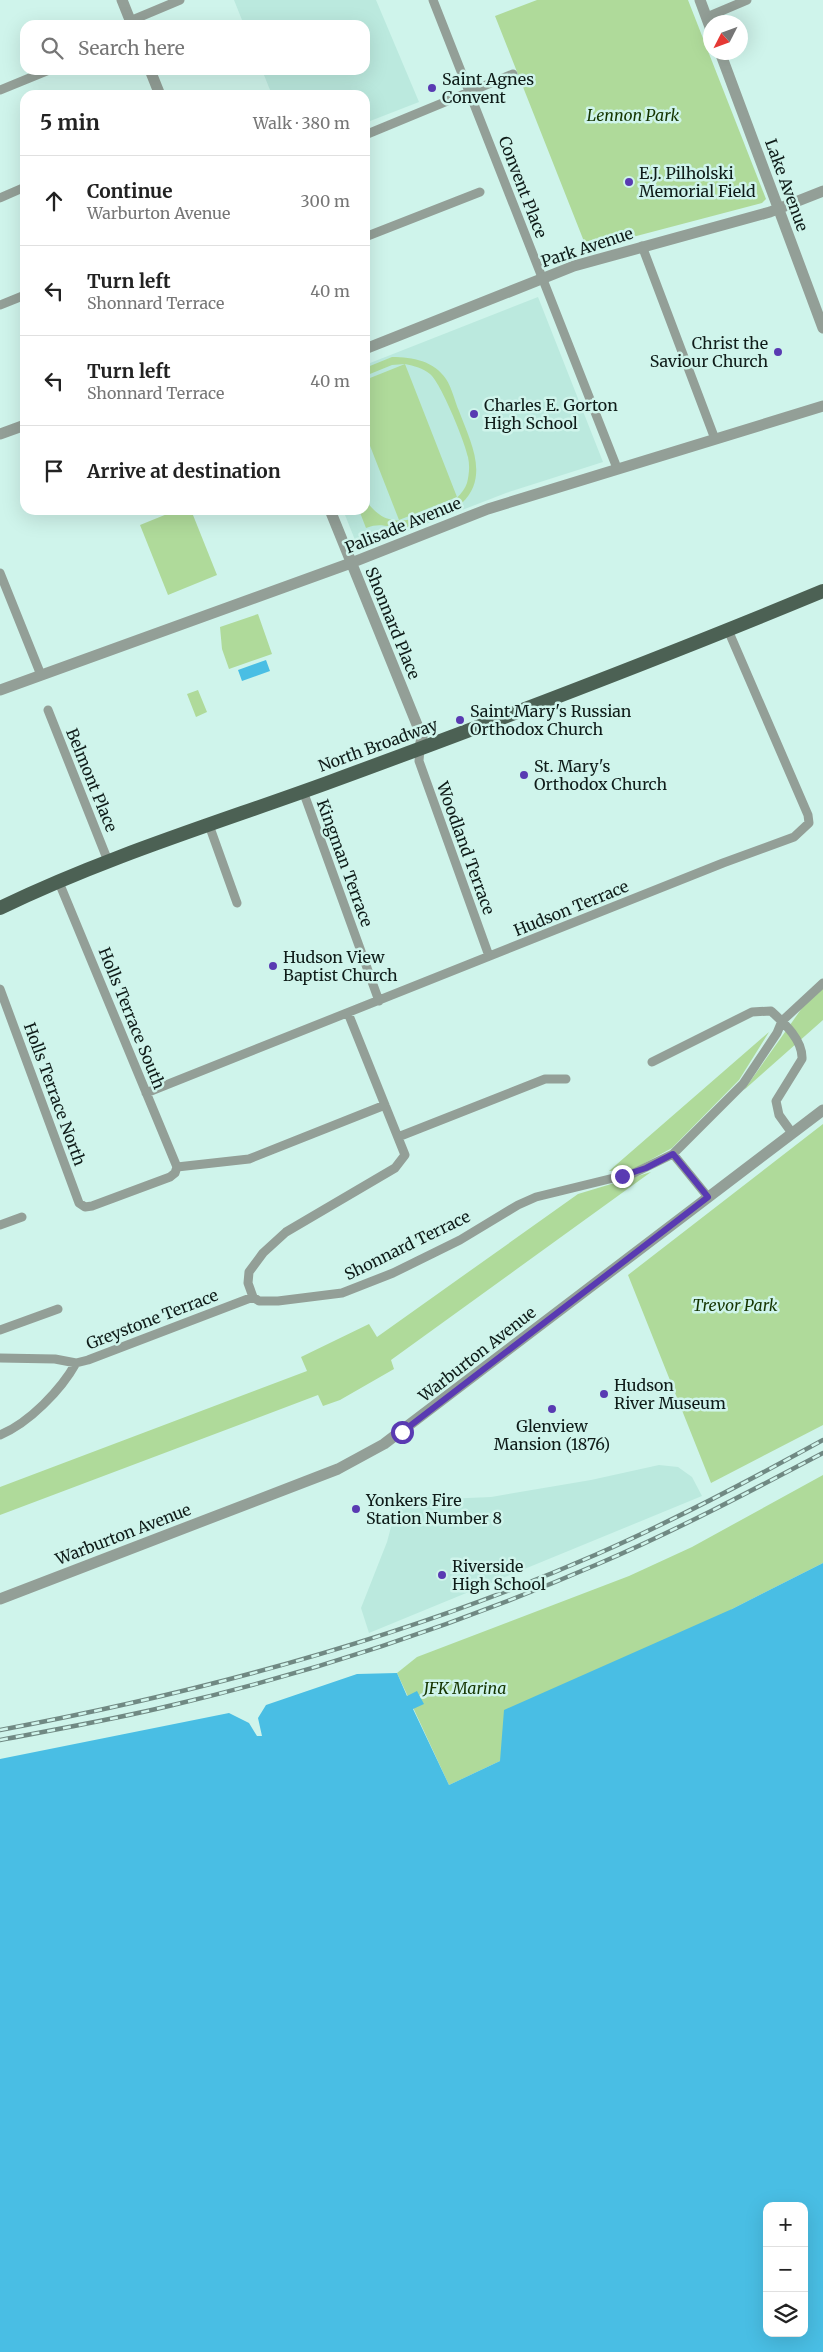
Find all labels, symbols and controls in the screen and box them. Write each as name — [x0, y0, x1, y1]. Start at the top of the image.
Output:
north arrow — [703, 15, 748, 60]
search box — [20, 20, 370, 75]
icon: search — [38, 34, 66, 62]
text: Search here — [78, 36, 185, 60]
place label: Saint Agnes Convent — [442, 69, 534, 107]
marker: Saint Agnes Convent — [426, 82, 438, 94]
park label: Lennon Park — [587, 105, 679, 125]
text: 5 min — [40, 109, 100, 136]
text: Walk · 380 m — [253, 113, 350, 133]
street label: Convent Place — [494, 133, 552, 241]
street label: Lake Avenue — [761, 136, 813, 234]
place label: E.J. Pilholski Memorial Field — [639, 163, 756, 201]
marker: E.J. Pilholski Memorial Field — [623, 176, 635, 188]
text: Continue — [87, 179, 173, 203]
icon: ahead — [40, 187, 68, 215]
text: 300 m — [301, 191, 350, 211]
text: Warburton Avenue — [87, 203, 230, 223]
street label: Park Avenue — [538, 223, 636, 271]
text: Turn left — [87, 269, 171, 293]
icon: left — [40, 277, 68, 305]
text: 40 m — [310, 281, 350, 301]
text: Shonnard Terrace — [87, 293, 224, 313]
place label: Christ the Saviour Church — [650, 333, 768, 371]
marker: Christ the Saviour Church — [772, 346, 784, 358]
text: Turn left — [87, 359, 171, 383]
icon: left — [40, 367, 68, 395]
text: 40 m — [310, 371, 350, 391]
text: Shonnard Terrace — [87, 383, 224, 403]
place label: Charles E. Gorton High School — [484, 395, 618, 433]
marker: Charles E. Gorton High School — [468, 408, 480, 420]
icon: arrive — [40, 457, 68, 485]
text: Arrive at destination — [87, 459, 281, 483]
street label: Palisade Avenue — [342, 493, 464, 557]
street label: Shonnard Place — [361, 564, 425, 682]
place label: Saint Mary's Russian Orthodox Church — [470, 701, 632, 739]
street label: North Broadway — [316, 714, 441, 776]
marker: Saint Mary's Russian Orthodox Church — [454, 714, 466, 726]
street label: Belmont Place — [62, 725, 122, 835]
place label: St. Mary's Orthodox Church — [534, 756, 667, 794]
marker: St. Mary's Orthodox Church — [518, 769, 530, 781]
street label: Woodland Terrace — [432, 778, 499, 917]
street label: Kingman Terrace — [313, 797, 377, 929]
street label: Hudson Terrace — [511, 876, 631, 940]
street label: Holls Terrace South — [94, 944, 170, 1092]
place label: Hudson View Baptist Church — [283, 947, 398, 985]
marker: Hudson View Baptist Church — [267, 960, 279, 972]
street label: Holls Terrace North — [20, 1020, 90, 1169]
route end — [611, 1165, 634, 1188]
street label: Shonnard Terrace — [341, 1206, 473, 1284]
street label: Greystone Terrace — [83, 1285, 221, 1353]
park label: Trevor Park — [692, 1295, 778, 1315]
street label: Warburton Avenue — [414, 1302, 540, 1407]
place label: Hudson River Museum — [614, 1375, 726, 1413]
marker: Hudson River Museum — [598, 1388, 610, 1400]
marker: Glenview Mansion (1876) — [546, 1403, 558, 1415]
place label: Glenview Mansion (1876) — [494, 1416, 610, 1454]
route start — [391, 1421, 414, 1444]
place label: Yonkers Fire Station Number 8 — [365, 1490, 502, 1528]
street label: Warburton Avenue — [52, 1499, 194, 1569]
marker: Yonkers Fire Station Number 8 — [350, 1503, 362, 1515]
place label: Riverside High School — [452, 1556, 546, 1594]
marker: Riverside High School — [436, 1569, 448, 1581]
park label: JFK Marina — [422, 1678, 506, 1698]
map controls — [763, 2202, 808, 2337]
button: + — [763, 2202, 808, 2247]
button: − — [763, 2247, 808, 2292]
button: layers — [763, 2292, 808, 2337]

